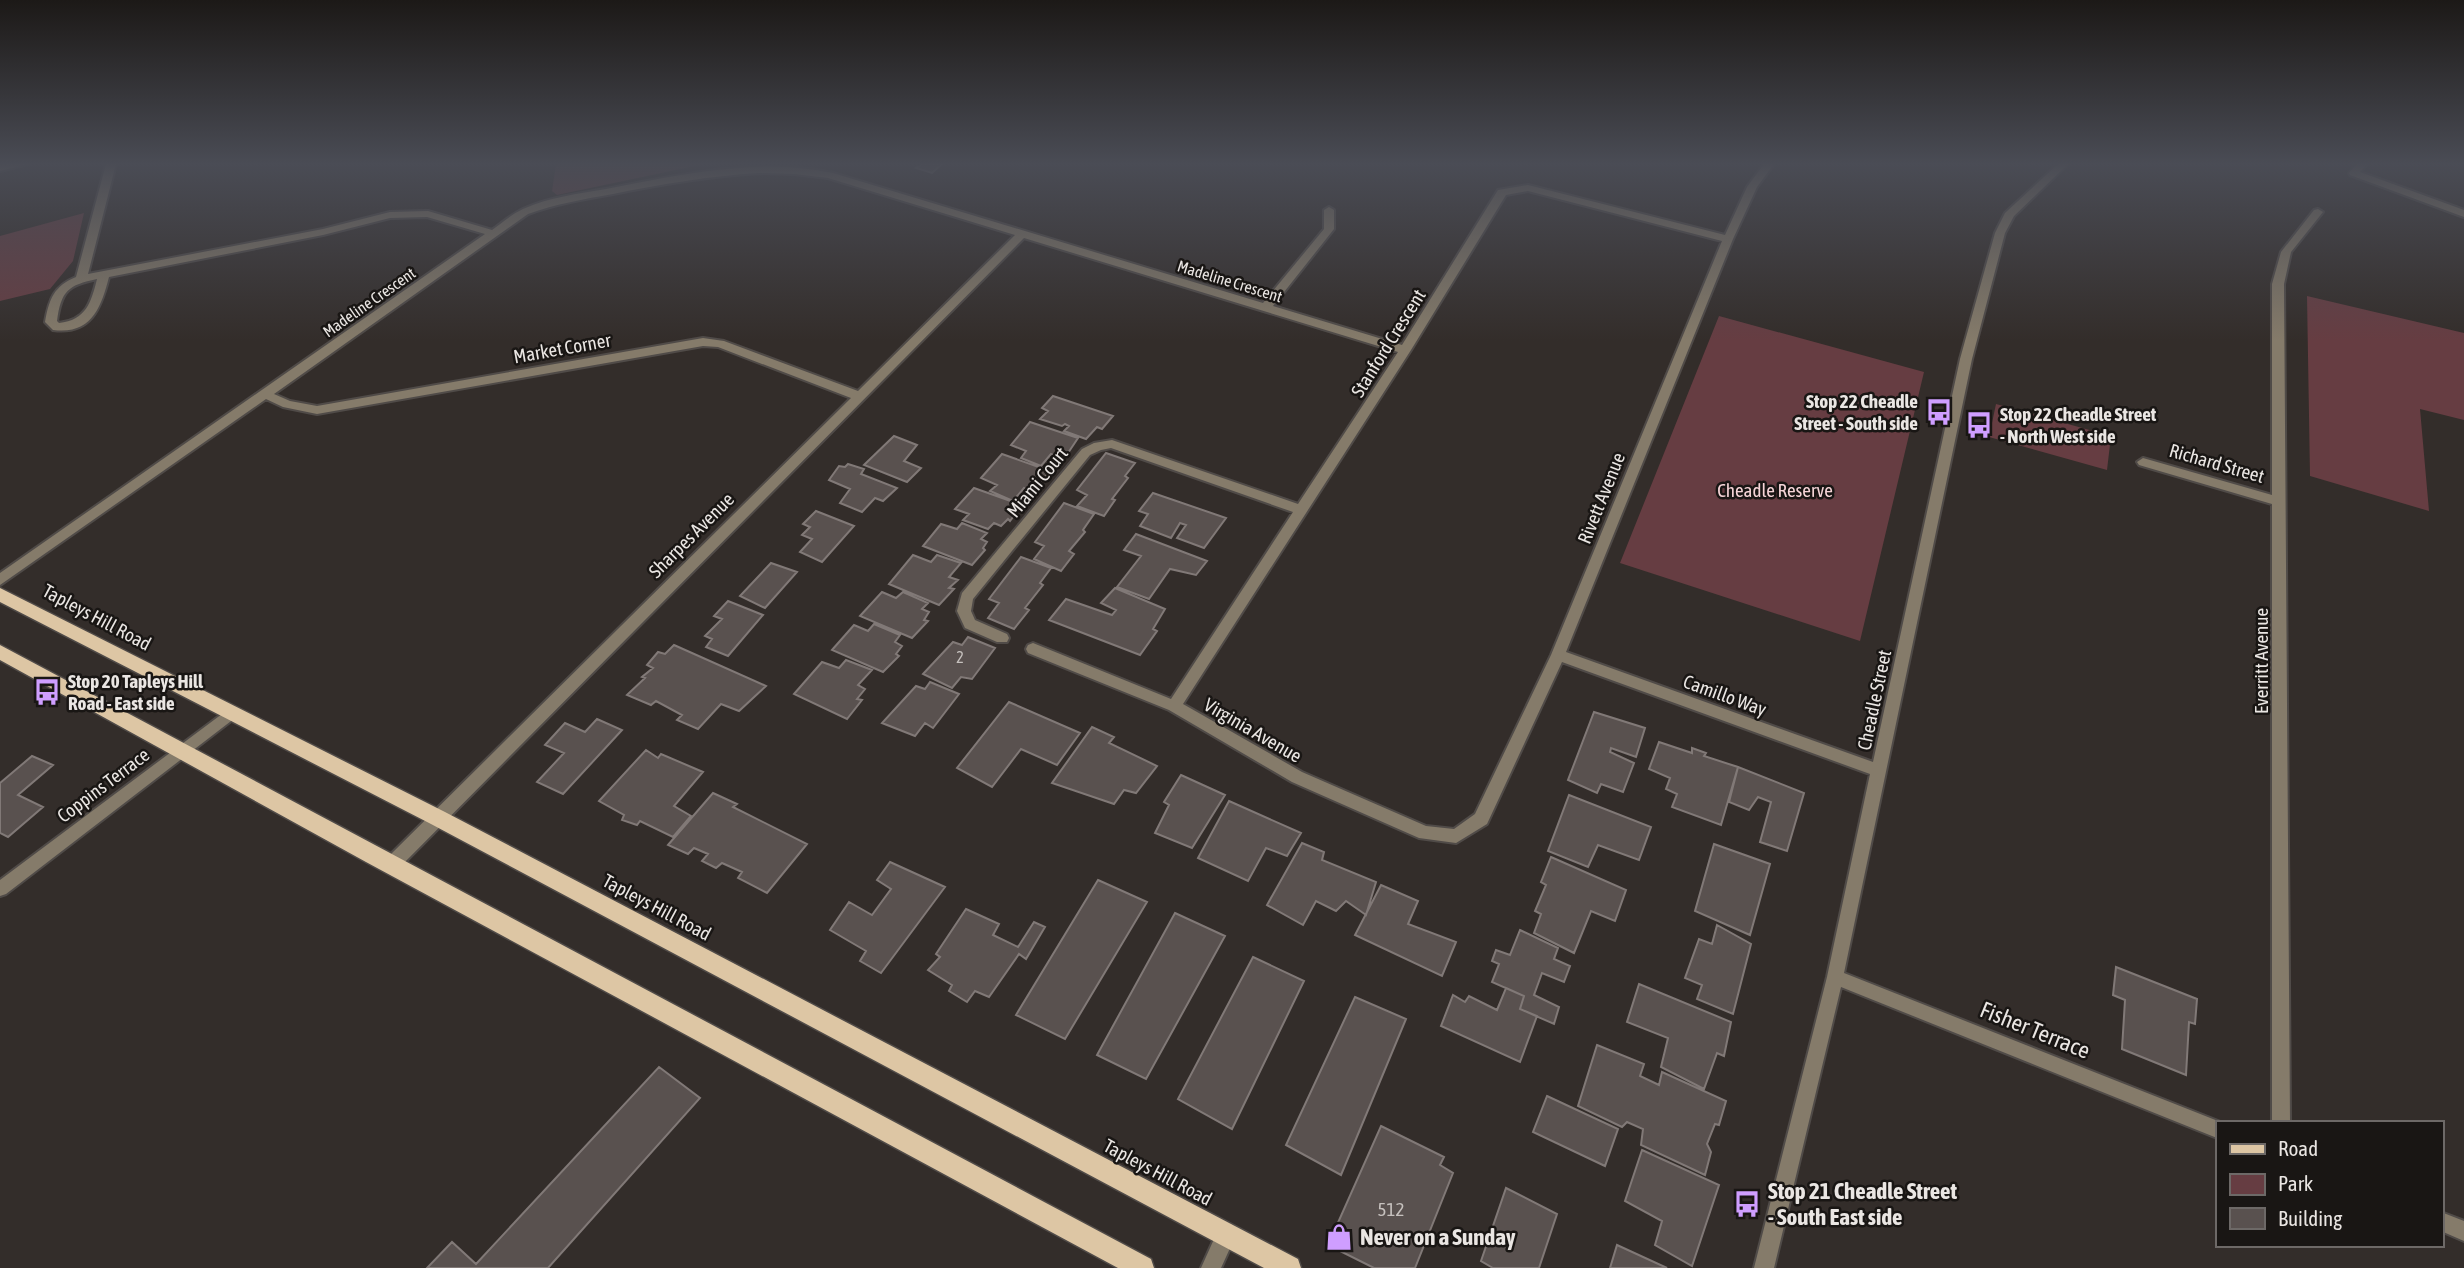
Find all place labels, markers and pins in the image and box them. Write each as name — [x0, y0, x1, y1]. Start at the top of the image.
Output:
place label: Stop 22 Cheadle Street - South side — [1794, 390, 1918, 434]
bus stop icon: Stop 22 Cheadle Street - South side — [1924, 397, 1954, 427]
place label: Stop 22 Cheadle Street - North West side — [2000, 403, 2157, 447]
bus stop icon: Stop 22 Cheadle Street - North West side — [1964, 410, 1994, 440]
place label: Stop 20 Tapleys Hill Road - East side — [68, 670, 204, 714]
bus stop icon: Stop 20 Tapleys Hill Road - East side — [32, 677, 62, 707]
place label: Stop 21 Cheadle Street - South East side — [1768, 1178, 1958, 1230]
bus stop icon: Stop 21 Cheadle Street - South East side — [1732, 1189, 1762, 1219]
shop icon: Never on a Sunday — [1324, 1222, 1354, 1252]
place label: Never on a Sunday — [1360, 1224, 1516, 1250]

